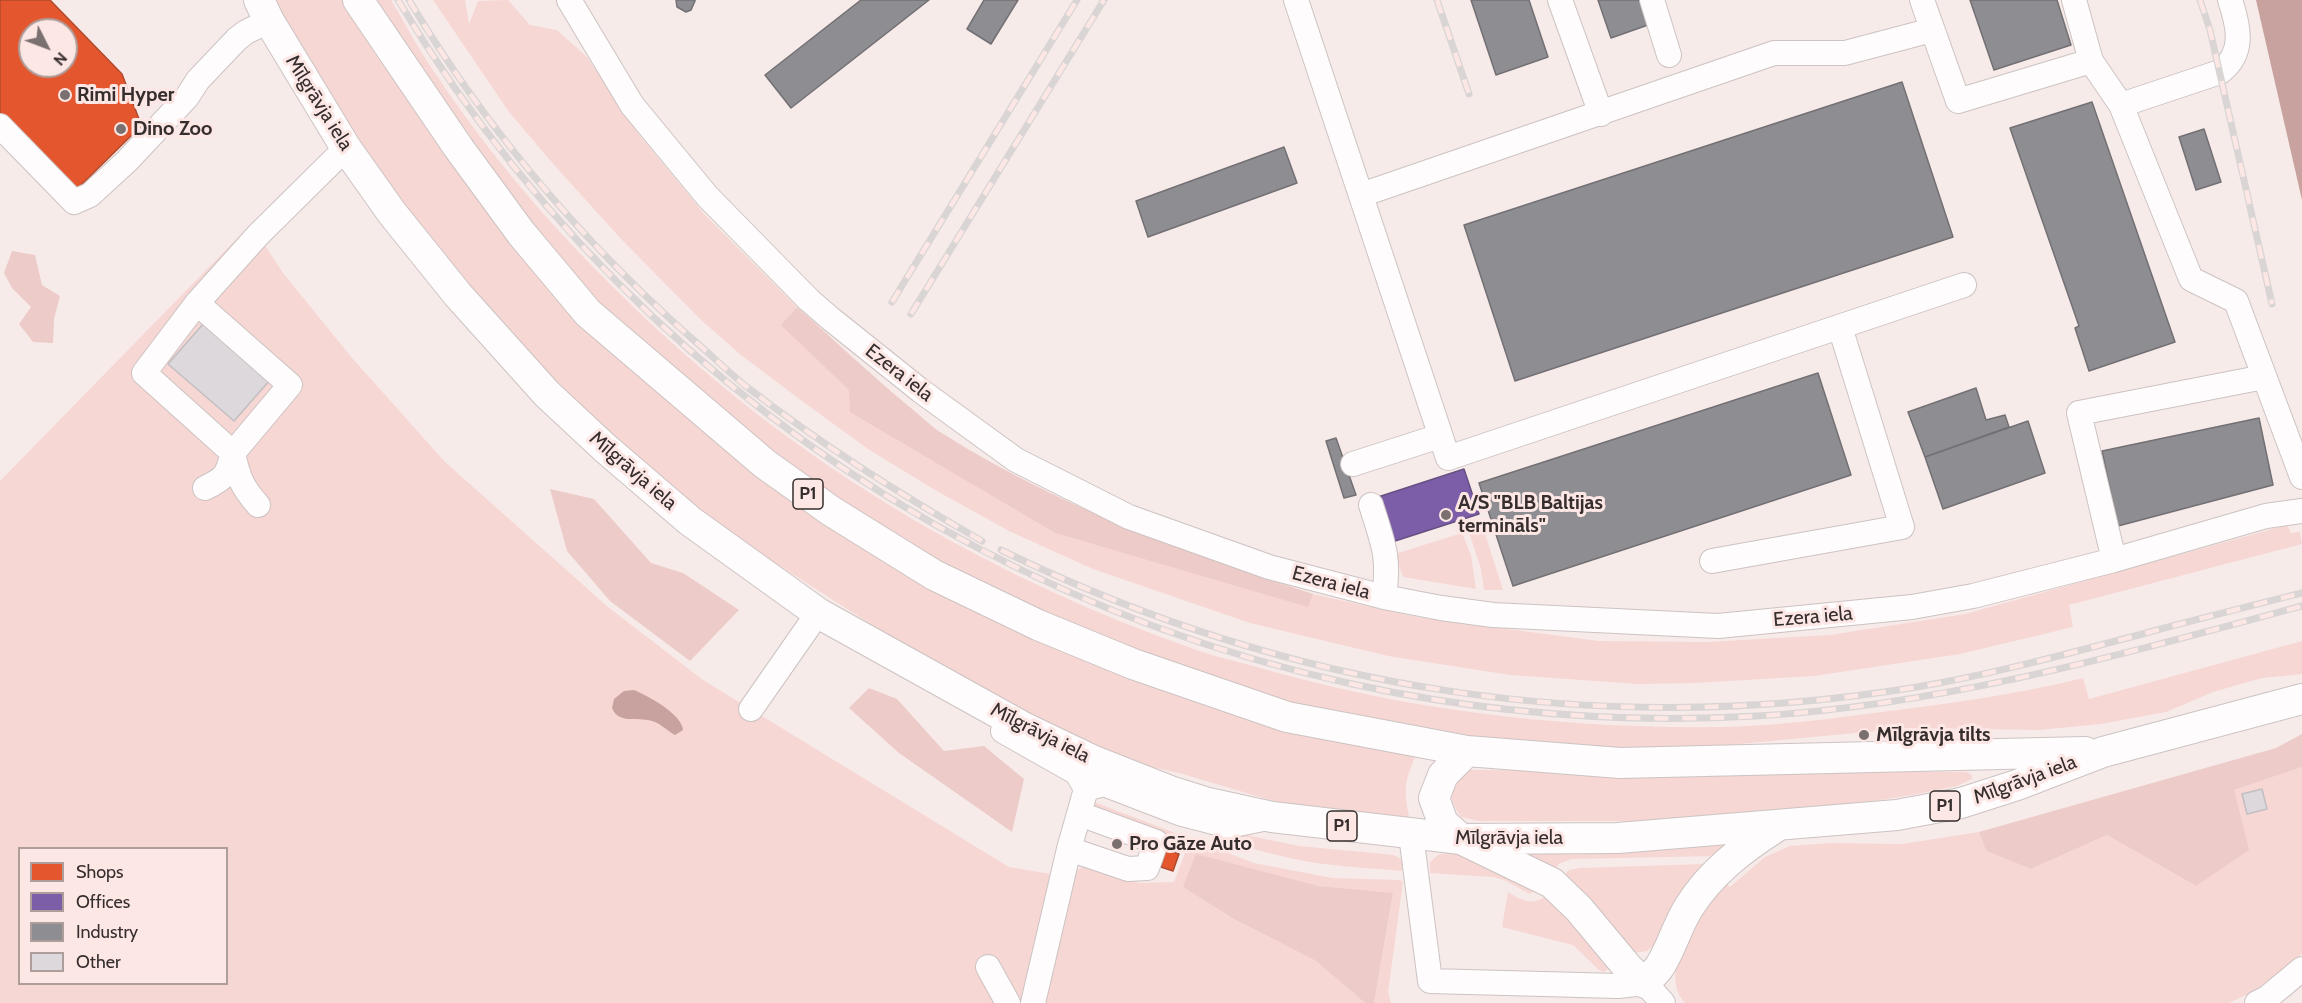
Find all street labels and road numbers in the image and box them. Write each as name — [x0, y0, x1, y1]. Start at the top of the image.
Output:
street label: Mīlgrāvja iela — [280, 51, 358, 155]
street label: Ezera iela — [860, 339, 938, 407]
street label: Mīlgrāvja iela — [584, 426, 682, 516]
road number: P1 — [793, 479, 823, 509]
street label: Ezera iela — [1289, 561, 1373, 605]
street label: Ezera iela — [1772, 602, 1854, 632]
street label: Mīlgrāvja iela — [986, 698, 1094, 768]
street label: Mīlgrāvja iela — [1970, 750, 2080, 810]
road number: P1 — [1930, 791, 1960, 821]
road number: P1 — [1327, 811, 1357, 841]
street label: Mīlgrāvja iela — [1455, 826, 1563, 850]

